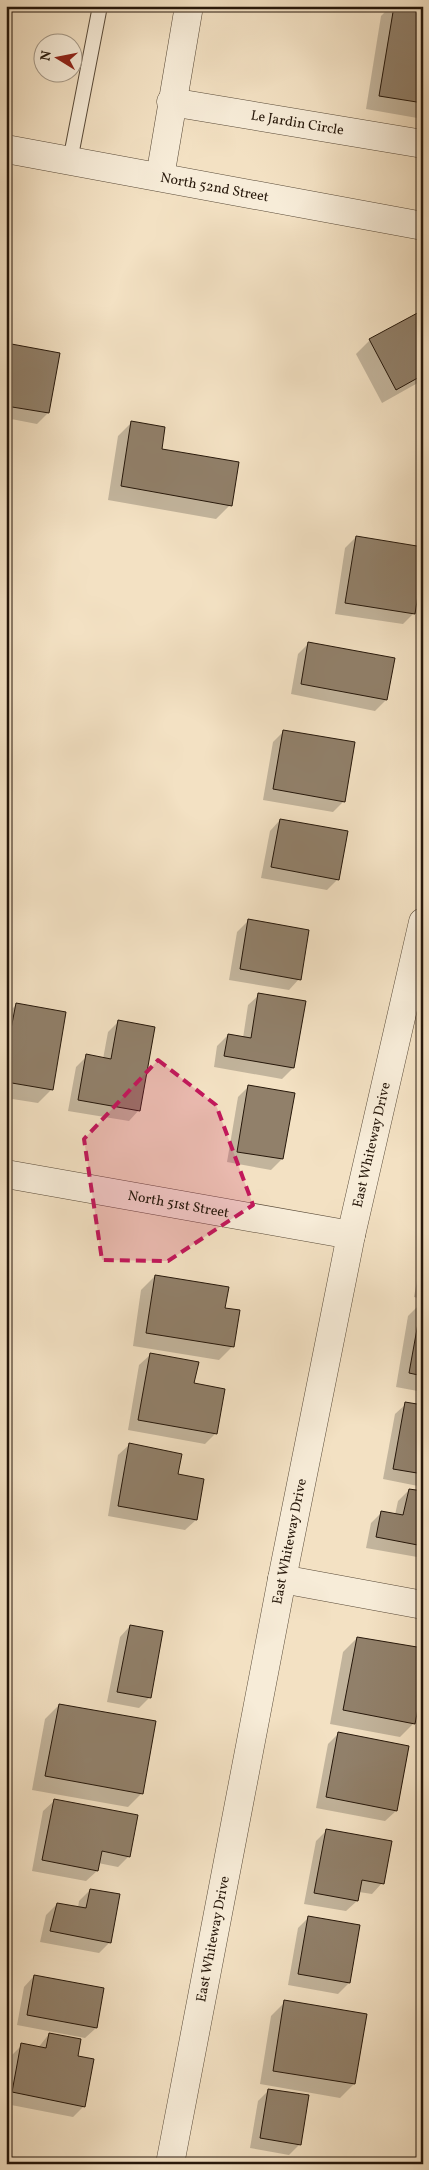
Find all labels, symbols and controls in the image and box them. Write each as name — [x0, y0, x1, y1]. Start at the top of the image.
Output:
north arrow — [32, 32, 82, 82]
text: N — [36, 49, 57, 63]
street label: Le Jardin Circle — [249, 106, 346, 140]
street label: North 52nd Street — [159, 168, 270, 207]
street label: East Whiteway Drive — [348, 1080, 395, 1209]
street label: North 51st Street — [126, 1186, 231, 1223]
street label: East Whiteway Drive — [268, 1476, 312, 1606]
street label: East Whiteway Drive — [192, 1874, 235, 2004]

